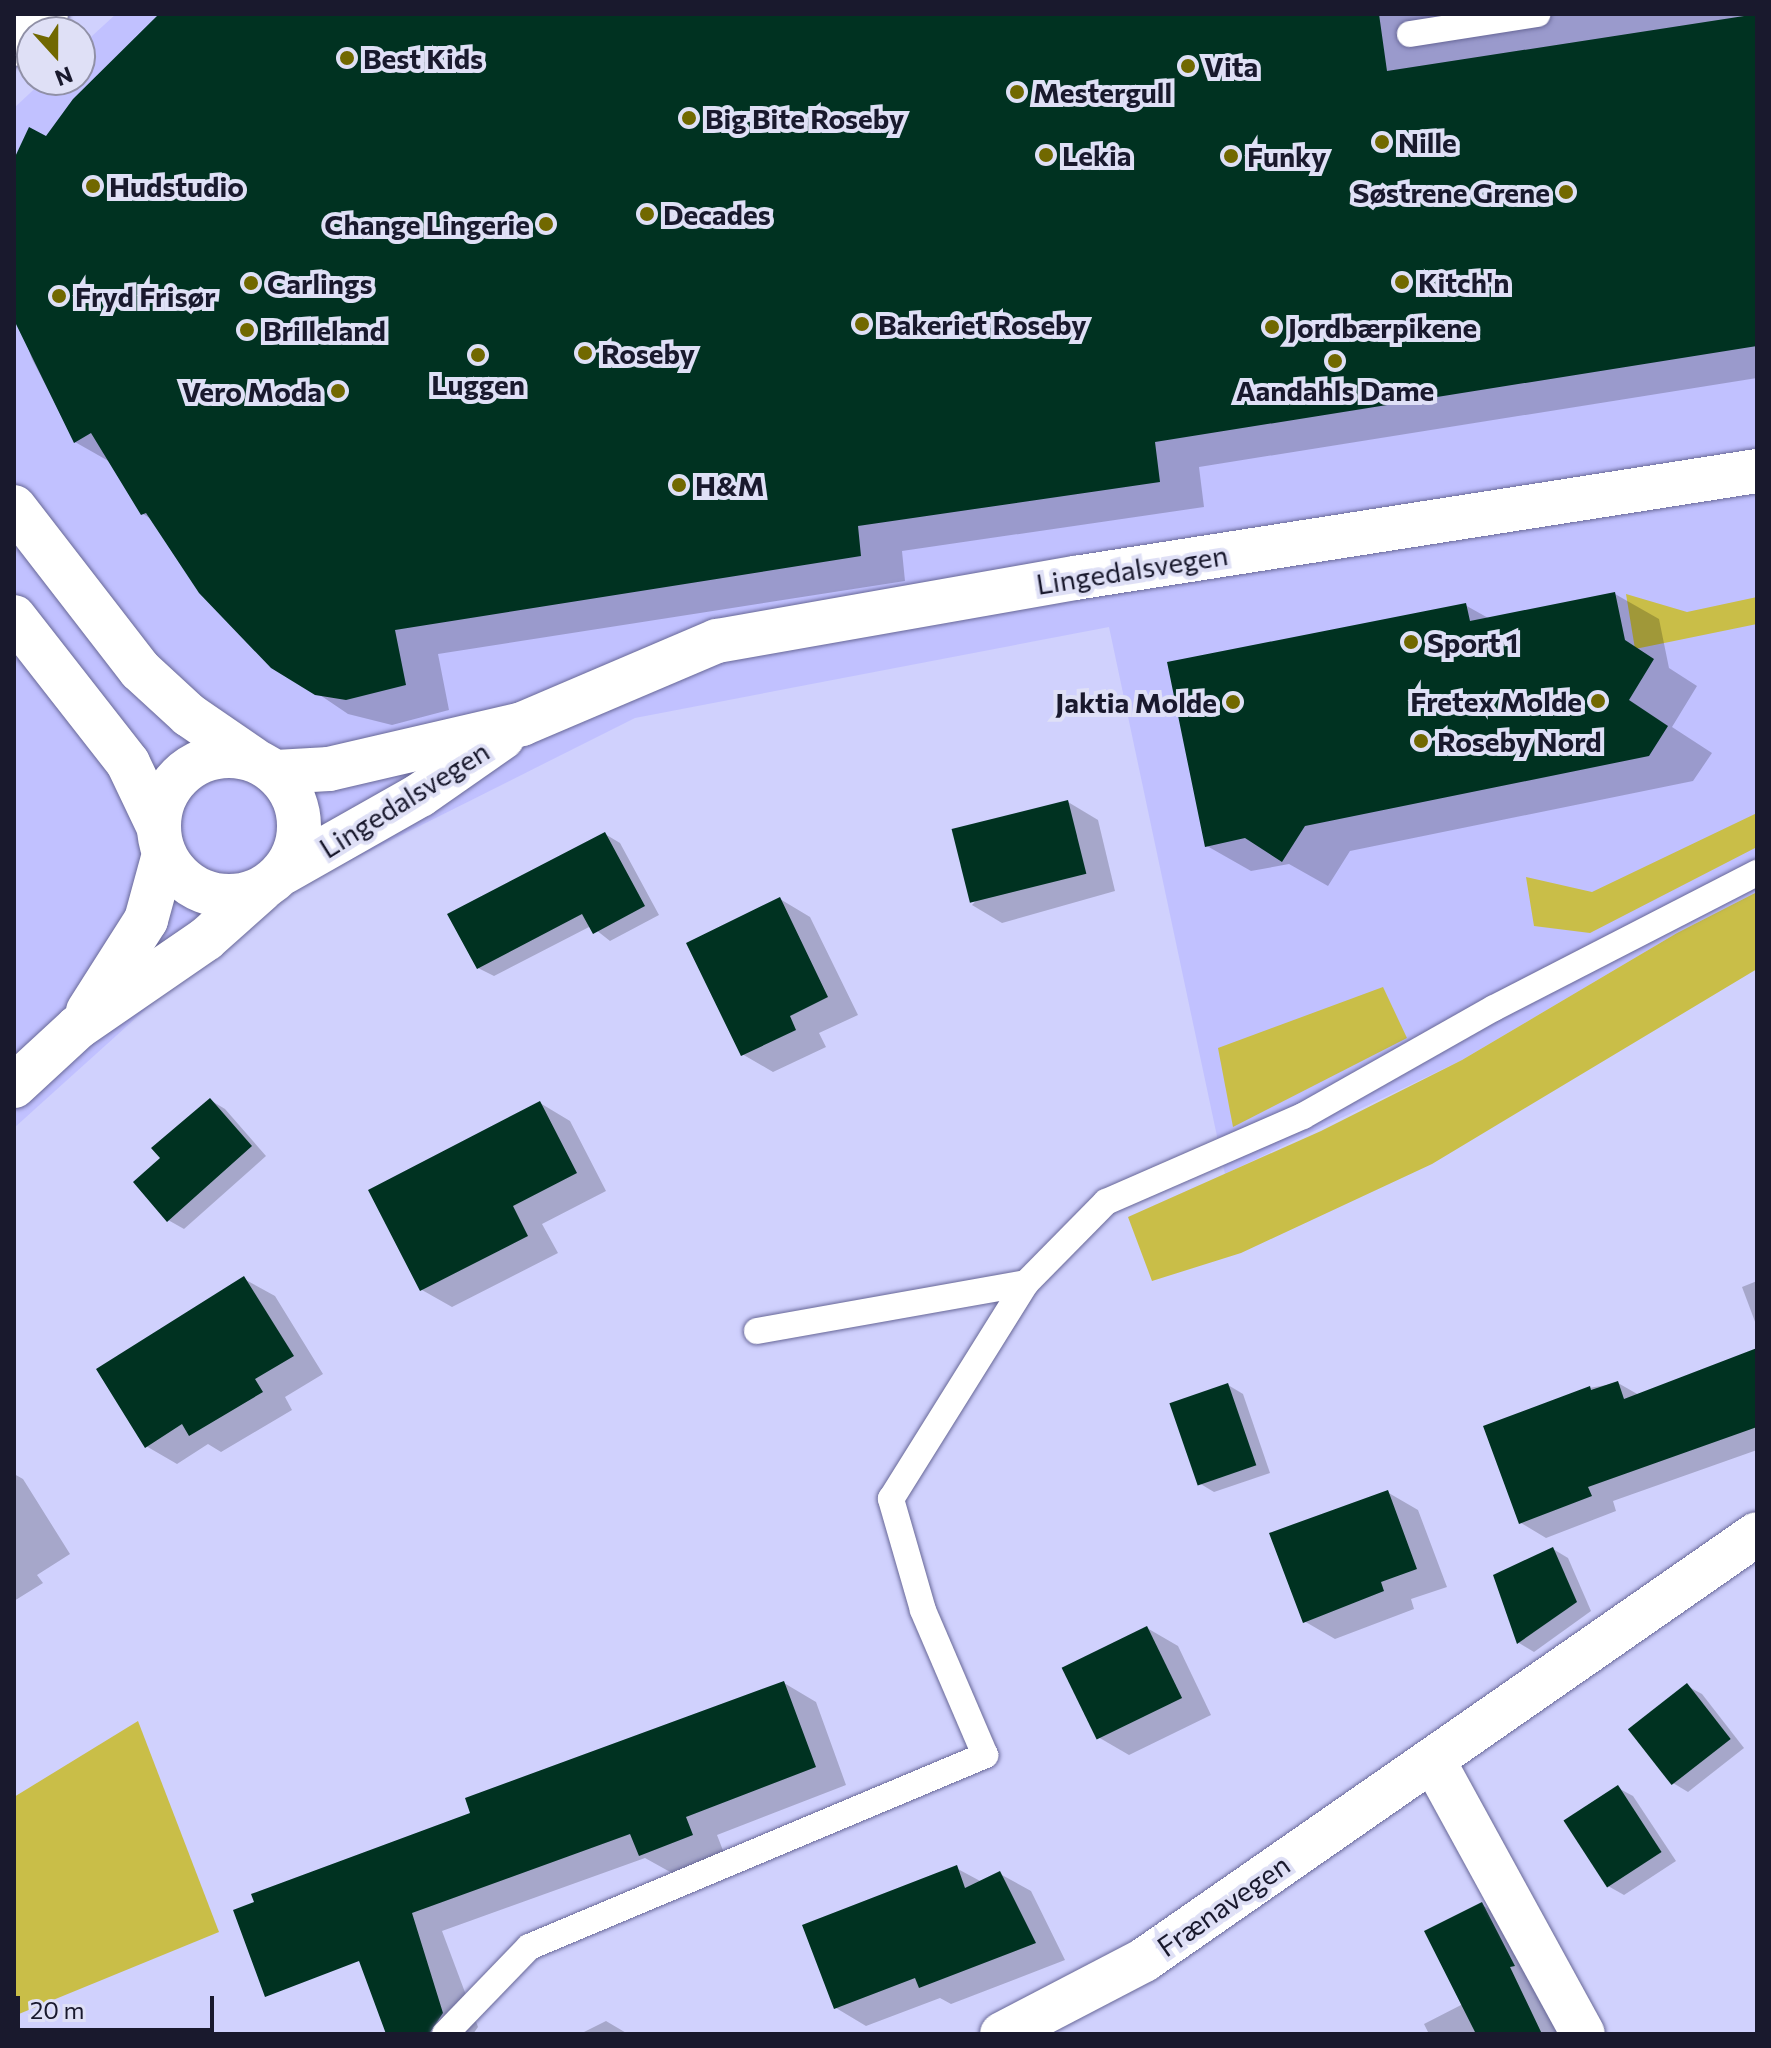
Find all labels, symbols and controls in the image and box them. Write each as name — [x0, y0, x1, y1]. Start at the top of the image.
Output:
north arrow — [16, 16, 96, 96]
place label: Best Kids — [363, 41, 483, 75]
marker: Best Kids — [338, 49, 356, 67]
place label: Vita — [1204, 49, 1258, 83]
marker: Vita — [1179, 57, 1197, 75]
text: N — [52, 61, 77, 93]
place label: Mestergull — [1033, 75, 1172, 109]
marker: Mestergull — [1008, 83, 1026, 101]
place label: Big Bite Roseby — [705, 101, 904, 135]
marker: Big Bite Roseby — [680, 109, 698, 127]
place label: Nille — [1398, 125, 1457, 159]
marker: Nille — [1373, 133, 1391, 151]
place label: Lekia — [1062, 138, 1132, 172]
place label: Funky — [1247, 139, 1327, 173]
marker: Lekia — [1037, 146, 1055, 164]
marker: Funky — [1222, 147, 1240, 165]
place label: Hudstudio — [109, 169, 244, 203]
place label: Søstrene Grene — [1353, 175, 1550, 209]
marker: Hudstudio — [84, 177, 102, 195]
marker: Søstrene Grene — [1557, 183, 1575, 201]
place label: Decades — [663, 197, 771, 231]
marker: Decades — [638, 205, 656, 223]
place label: Change Lingerie — [324, 207, 530, 241]
marker: Change Lingerie — [537, 215, 555, 233]
place label: Kitch'n — [1418, 265, 1509, 299]
place label: Carlings — [267, 266, 373, 300]
marker: Kitch'n — [1393, 273, 1411, 291]
marker: Carlings — [242, 274, 260, 292]
place label: Fryd Frisør — [75, 279, 216, 313]
marker: Fryd Frisør — [50, 287, 68, 305]
place label: Bakeriet Roseby — [878, 307, 1087, 341]
place label: Jordbærpikene — [1288, 310, 1477, 344]
place label: Brilleland — [263, 313, 386, 347]
marker: Bakeriet Roseby — [853, 315, 871, 333]
marker: Jordbærpikene — [1263, 318, 1281, 336]
marker: Brilleland — [238, 321, 256, 339]
place label: Roseby — [601, 336, 695, 370]
marker: Roseby — [576, 344, 594, 362]
marker: Luggen — [469, 346, 487, 364]
marker: Aandahls Dame — [1326, 352, 1344, 370]
place label: Luggen — [431, 367, 525, 401]
place label: Aandahls Dame — [1236, 373, 1434, 407]
place label: Vero Moda — [181, 374, 322, 408]
marker: Vero Moda — [329, 382, 347, 400]
place label: H&M — [695, 468, 764, 502]
marker: H&M — [670, 476, 688, 494]
street label: Lingedalsvegen — [1034, 537, 1230, 601]
place label: Sport 1 — [1427, 625, 1519, 659]
marker: Sport 1 — [1402, 633, 1420, 651]
place label: Fretex Molde — [1410, 684, 1582, 718]
place label: Jaktia Molde — [1055, 685, 1217, 719]
marker: Fretex Molde — [1589, 692, 1607, 710]
marker: Jaktia Molde — [1224, 693, 1242, 711]
place label: Roseby Nord — [1437, 724, 1602, 758]
marker: Roseby Nord — [1412, 732, 1430, 750]
street label: Lingedalsvegen — [313, 733, 495, 865]
street label: Frænavegen — [1150, 1847, 1296, 1963]
scale bar — [20, 1980, 218, 2030]
text: 20 m — [30, 1995, 84, 2024]

